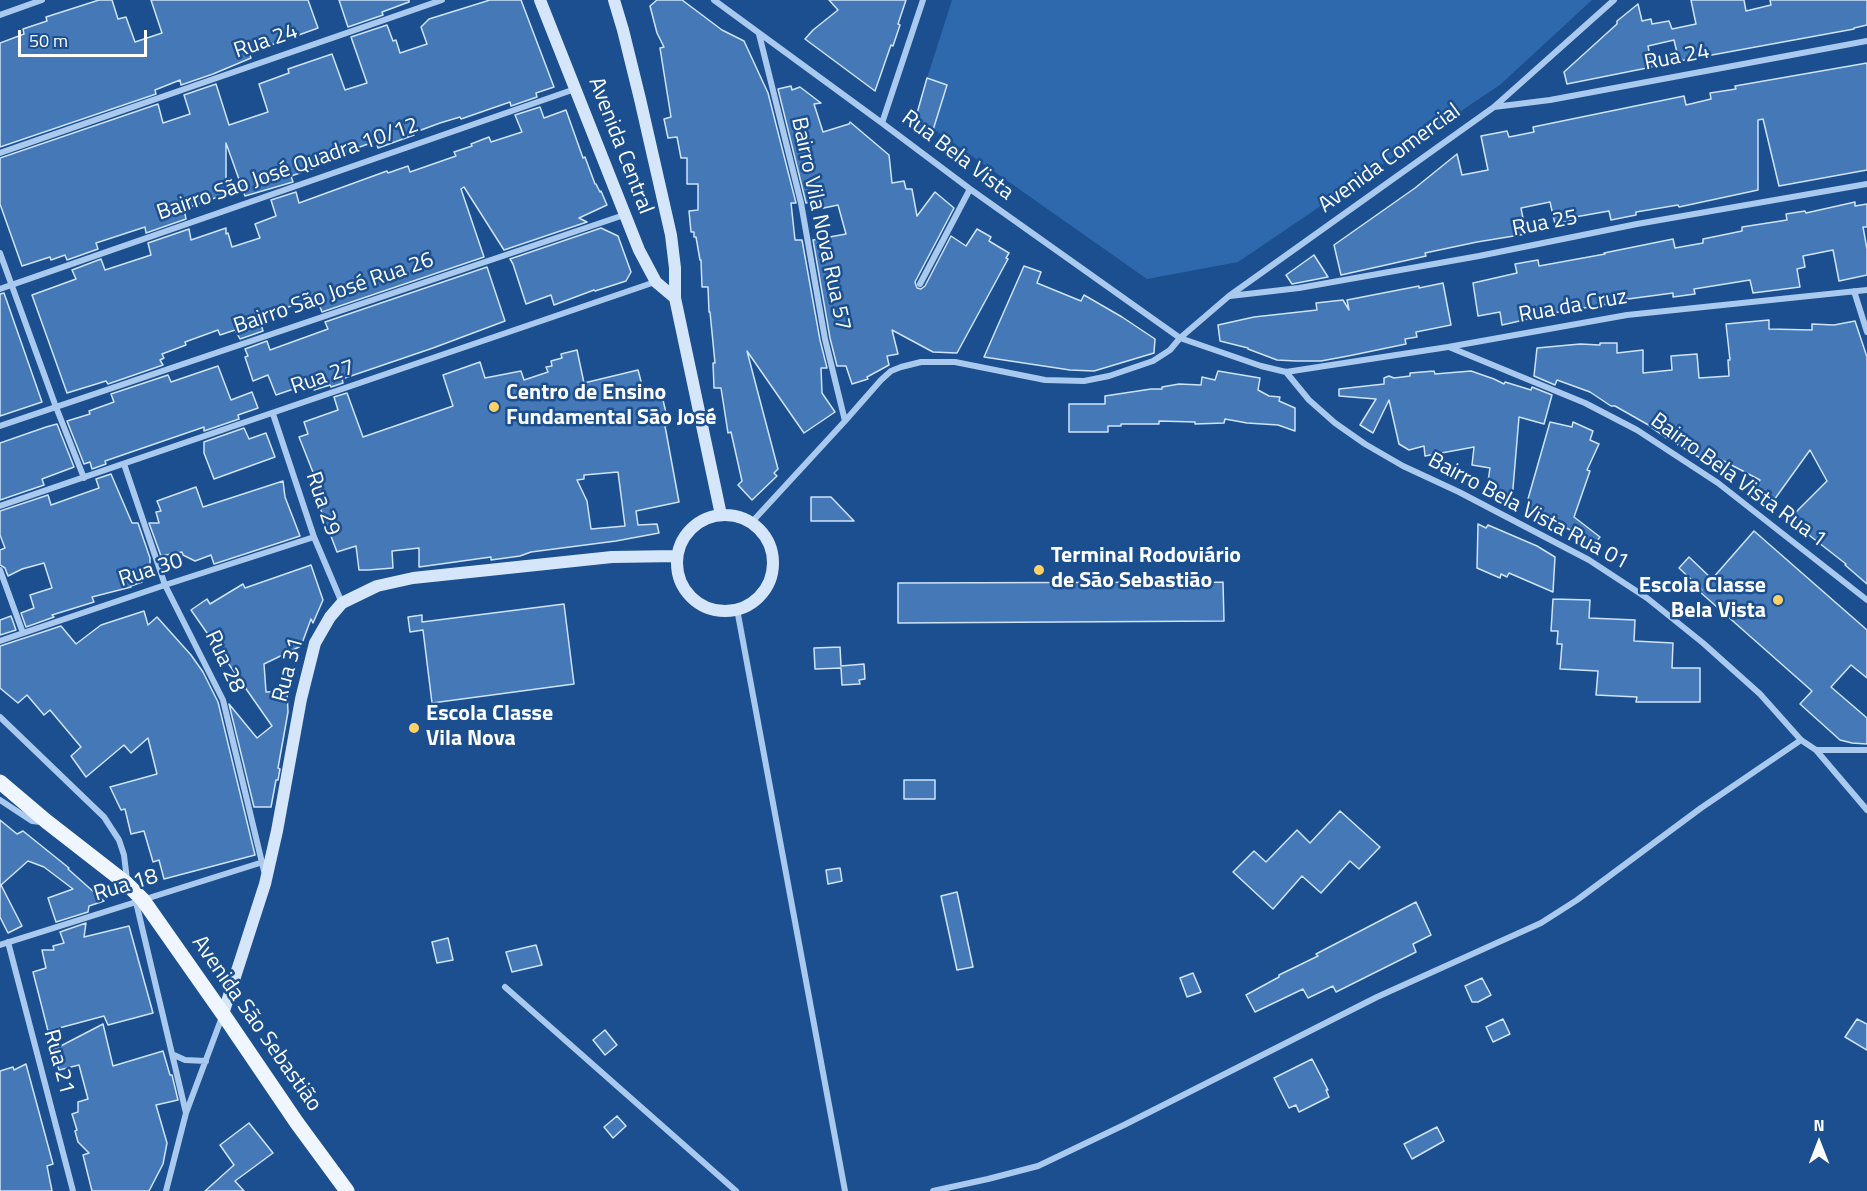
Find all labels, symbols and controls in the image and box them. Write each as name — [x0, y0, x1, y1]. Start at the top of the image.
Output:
scale bar — [21, 18, 150, 56]
street label: Rua 24 — [231, 19, 301, 65]
text: 50 m — [29, 27, 68, 54]
street label: Rua 24 — [1642, 39, 1712, 77]
street label: Avenida Central — [582, 74, 658, 218]
street label: Avenida Comercial — [1314, 99, 1466, 219]
street label: Rua Bela Vista — [896, 105, 1018, 207]
street label: Bairro São José Quadra 10/12 — [154, 113, 422, 227]
street label: Bairro Vila Nova Rua 57 — [784, 115, 856, 333]
street label: Rua 25 — [1510, 205, 1580, 243]
street label: Bairro São José Rua 26 — [230, 247, 438, 341]
street label: Rua da Cruz — [1517, 284, 1629, 330]
street label: Rua 27 — [288, 355, 358, 401]
place label: Centro de Ensino Fundamental São José — [506, 381, 717, 433]
marker: Centro de Ensino Fundamental São José — [487, 400, 501, 414]
street label: Bairro Bela Vista Rua 1 — [1645, 408, 1831, 554]
street label: Bairro Bela Vista Rua 01 — [1423, 448, 1633, 576]
street label: Rua 29 — [299, 469, 345, 539]
place label: Terminal Rodoviário de São Sebastião — [1051, 544, 1241, 596]
street label: Rua 30 — [116, 548, 186, 594]
marker: Terminal Rodoviário de São Sebastião — [1032, 563, 1046, 577]
place label: Escola Classe Bela Vista — [1639, 574, 1766, 626]
marker: Escola Classe Bela Vista — [1771, 593, 1785, 607]
street label: Rua 28 — [198, 627, 250, 697]
street label: Rua 31 — [268, 635, 310, 705]
place label: Escola Classe Vila Nova — [426, 702, 553, 754]
marker: Escola Classe Vila Nova — [407, 721, 421, 735]
street label: Rua 18 — [91, 864, 161, 908]
street label: Avenida São Sebastião — [185, 931, 327, 1117]
street label: Rua 21 — [37, 1027, 79, 1097]
north arrow — [1789, 1113, 1849, 1173]
text: N — [1813, 1113, 1825, 1137]

